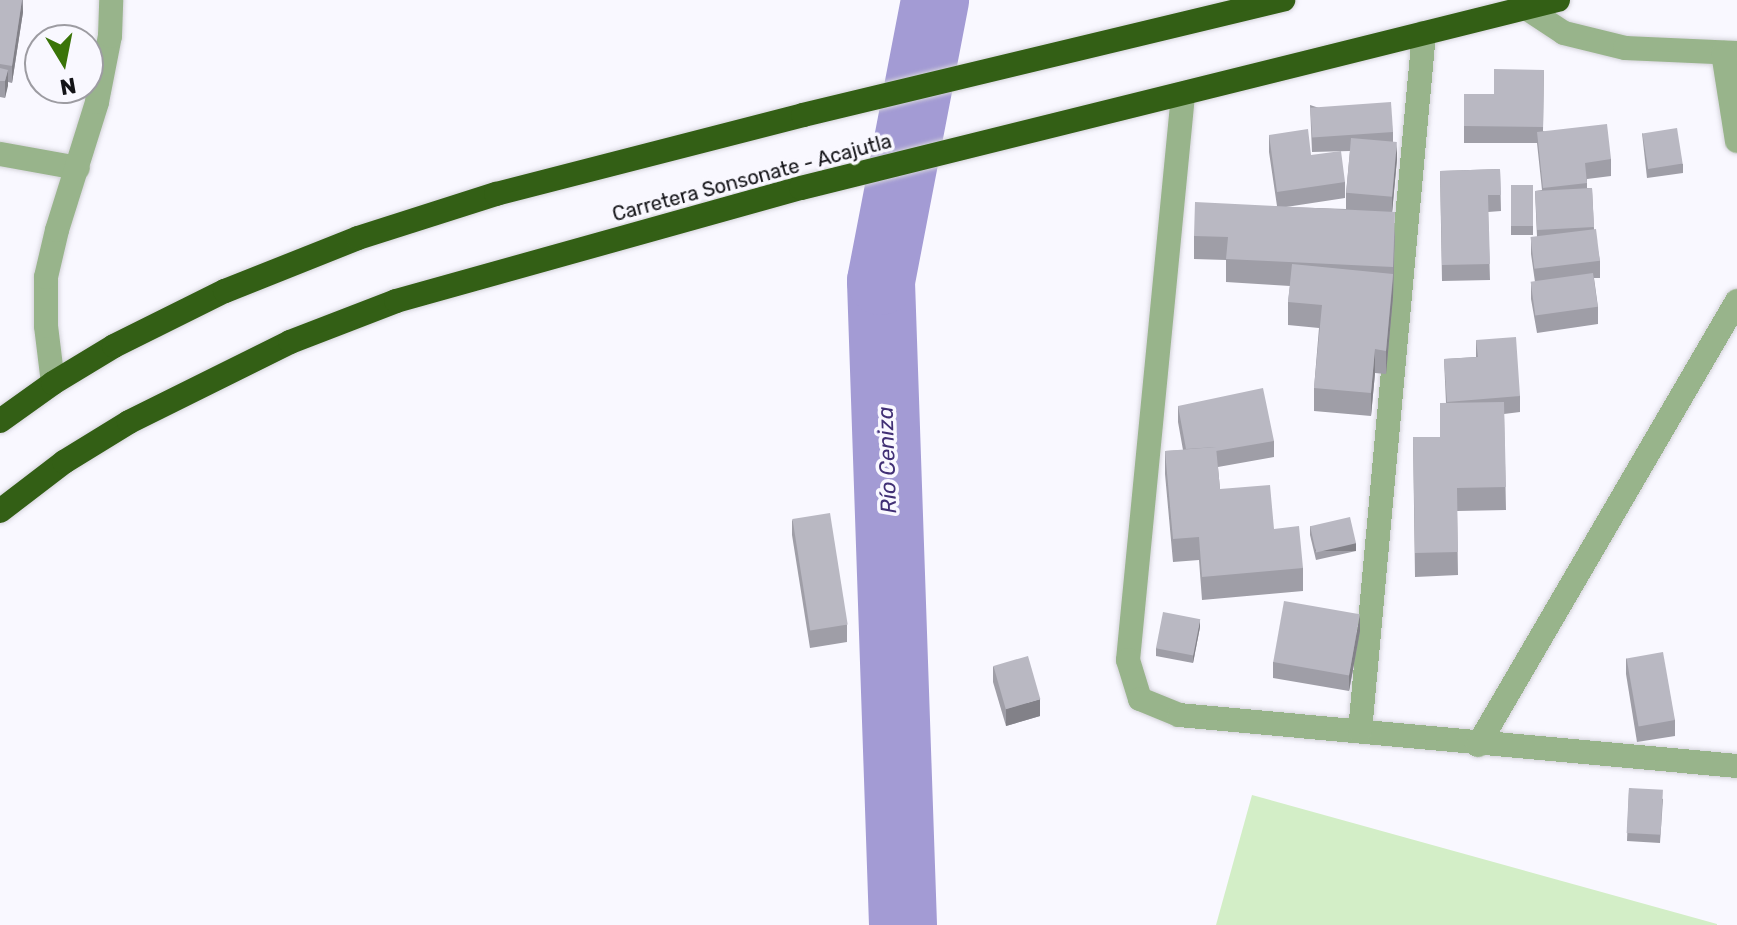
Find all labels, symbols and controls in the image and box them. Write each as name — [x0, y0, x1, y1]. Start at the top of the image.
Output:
north arrow — [24, 24, 104, 104]
text: N — [58, 71, 78, 101]
street label: Carretera Sonsonate - Acajutla — [610, 129, 894, 227]
water label: Río Ceniza — [872, 406, 902, 514]

